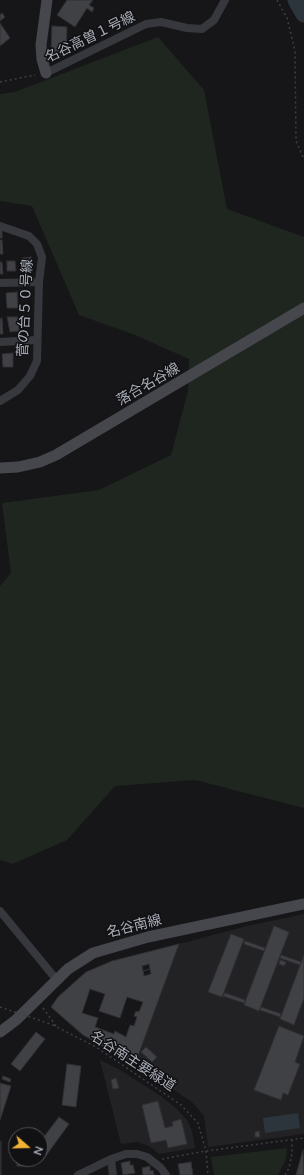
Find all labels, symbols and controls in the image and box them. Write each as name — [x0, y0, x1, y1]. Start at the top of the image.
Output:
street label: 名谷高曽１号線 — [42, 8, 138, 66]
street label: 菅の台５０号線 — [14, 259, 36, 357]
street label: 落合名谷線 — [113, 359, 183, 409]
street label: 名谷南線 — [105, 911, 163, 941]
street label: 名谷南主要緑道 — [87, 1027, 179, 1095]
north arrow — [8, 1127, 48, 1167]
text: N — [31, 1145, 46, 1157]

